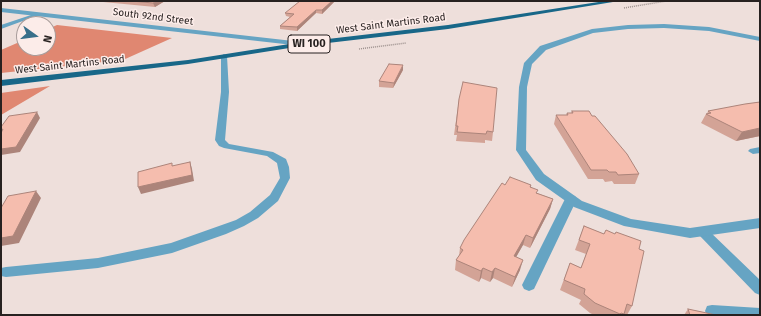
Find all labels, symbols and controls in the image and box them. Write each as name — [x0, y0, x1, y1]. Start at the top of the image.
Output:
street label: South 92nd Street — [112, 6, 194, 28]
street label: West Saint Martins Road — [336, 11, 446, 37]
north arrow — [16, 16, 56, 56]
text: N — [40, 34, 54, 44]
road number: WI 100 — [288, 35, 330, 53]
street label: West Saint Martins Road — [15, 53, 125, 77]

